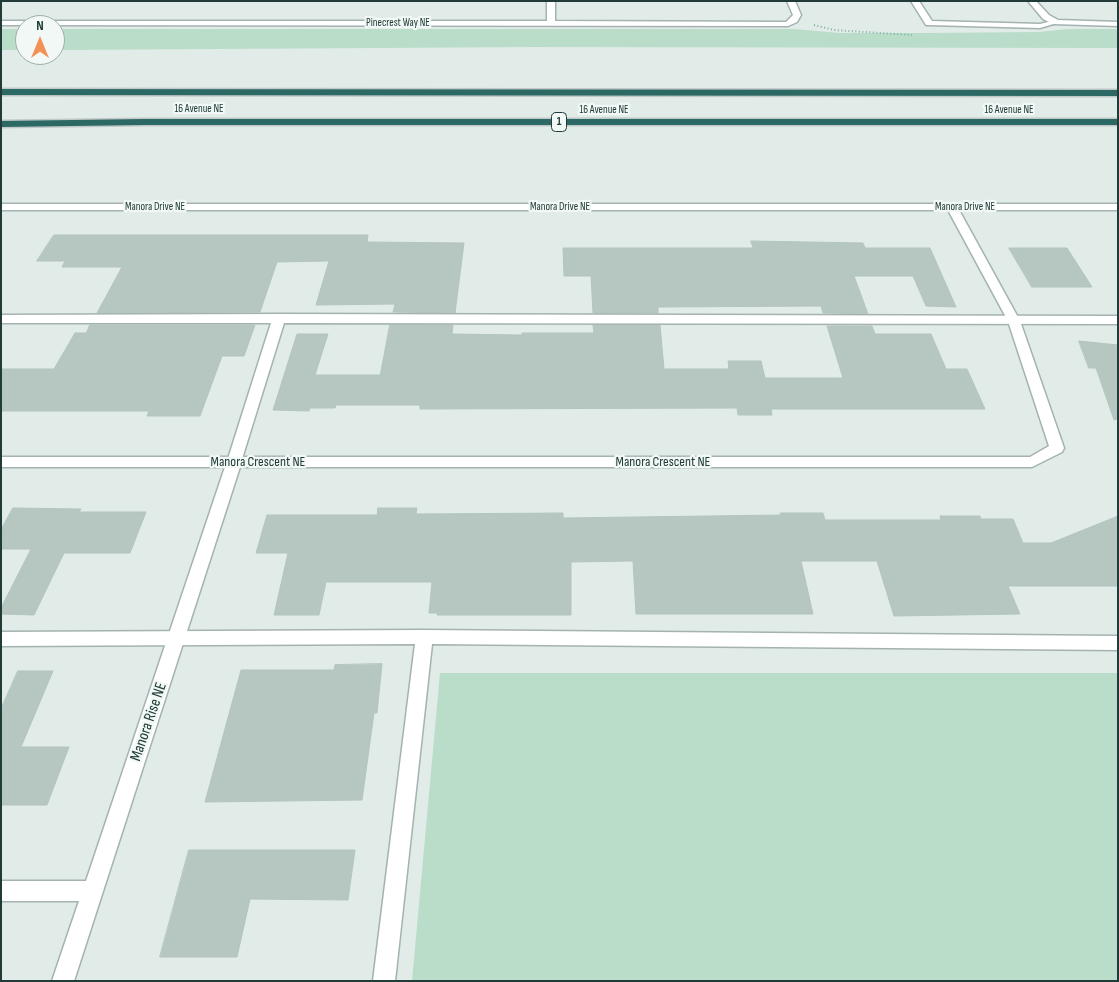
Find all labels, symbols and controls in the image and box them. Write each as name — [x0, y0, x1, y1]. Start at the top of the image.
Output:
north arrow — [15, 15, 65, 65]
street label: Pinecrest Way NE — [366, 16, 430, 30]
text: N — [36, 17, 44, 34]
street label: 16 Avenue NE — [174, 102, 224, 116]
street label: 16 Avenue NE — [579, 103, 629, 117]
street label: 16 Avenue NE — [984, 103, 1034, 117]
road number: 1 — [552, 112, 566, 132]
street label: Manora Drive NE — [125, 200, 185, 214]
street label: Manora Drive NE — [530, 200, 590, 214]
street label: Manora Drive NE — [935, 200, 995, 214]
street label: Manora Crescent NE — [211, 454, 305, 470]
street label: Manora Crescent NE — [616, 454, 710, 470]
street label: Manora Rise NE — [127, 680, 171, 764]

